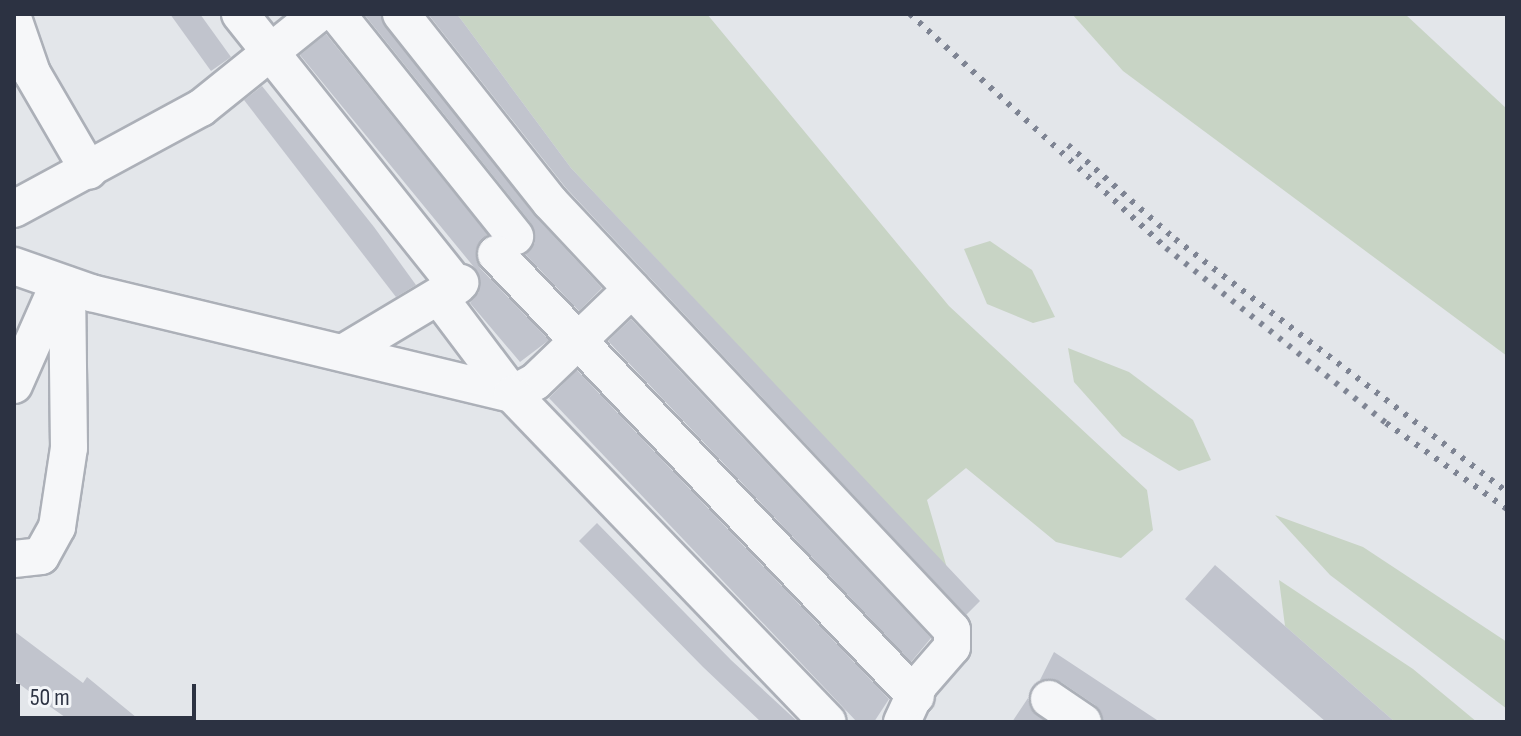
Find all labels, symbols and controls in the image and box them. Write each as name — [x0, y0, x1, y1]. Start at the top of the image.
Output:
scale bar — [20, 668, 200, 718]
text: 50 m — [30, 683, 70, 712]

